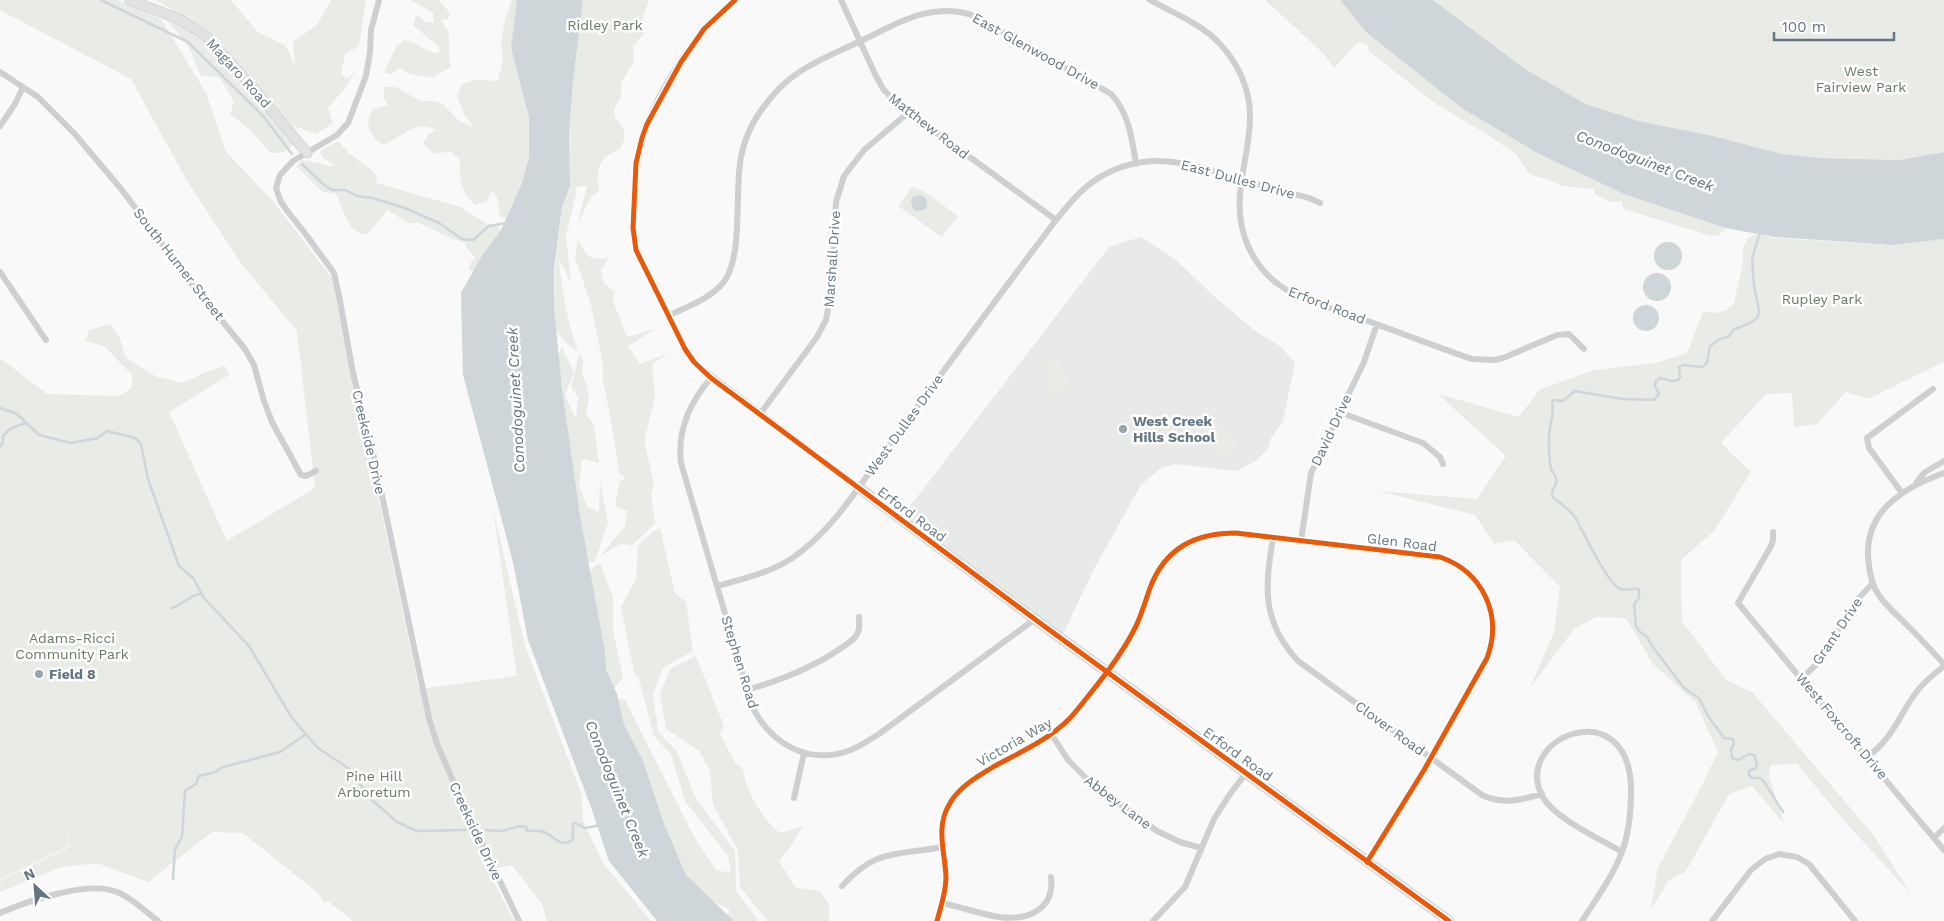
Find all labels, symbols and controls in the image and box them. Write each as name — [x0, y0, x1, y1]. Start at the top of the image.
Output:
street label: East Glenwood Drive — [970, 9, 1102, 93]
scale bar — [1774, 10, 1894, 42]
park label: Ridley Park — [567, 17, 643, 33]
text: 100 m — [1782, 18, 1826, 36]
street label: Magaro Road — [204, 35, 274, 111]
park label: West Fairview Park — [1816, 63, 1906, 95]
street label: Matthew Road — [886, 90, 972, 162]
water label: Conodoguinet Creek — [1574, 126, 1717, 196]
street label: East Dulles Drive — [1179, 156, 1297, 202]
street label: South Humer Street — [130, 205, 228, 323]
street label: Marshall Drive — [821, 210, 843, 308]
street label: Erford Road — [1286, 283, 1368, 327]
park label: Rupley Park — [1782, 291, 1862, 307]
water label: Conodoguinet Creek — [503, 326, 529, 473]
street label: West Dulles Drive — [862, 371, 946, 479]
street label: Creekside Drive — [349, 388, 389, 496]
street label: David Drive — [1307, 392, 1355, 468]
place label: West Creek Hills School — [1133, 413, 1216, 445]
marker: West Creek Hills School — [1117, 423, 1129, 435]
street label: Erford Road — [875, 483, 949, 545]
street label: Glen Road — [1366, 530, 1438, 554]
street label: Grant Drive — [1809, 594, 1865, 668]
street label: Stephen Road — [718, 614, 762, 710]
park label: Adams-Ricci Community Park — [15, 630, 129, 662]
place label: Field 8 — [49, 666, 96, 682]
marker: Field 8 — [33, 668, 45, 680]
street label: West Foxcroft Drive — [1793, 670, 1891, 782]
street label: Clover Road — [1352, 697, 1428, 759]
street label: Victoria Way — [974, 714, 1055, 770]
water label: Conodoguinet Creek — [581, 718, 653, 861]
street label: Erford Road — [1200, 724, 1276, 784]
park label: Pine Hill Arboretum — [337, 768, 411, 800]
street label: Abbey Lane — [1082, 772, 1154, 832]
street label: Creekside Drive — [446, 779, 506, 883]
north arrow — [10, 861, 60, 911]
text: N — [21, 865, 37, 884]

